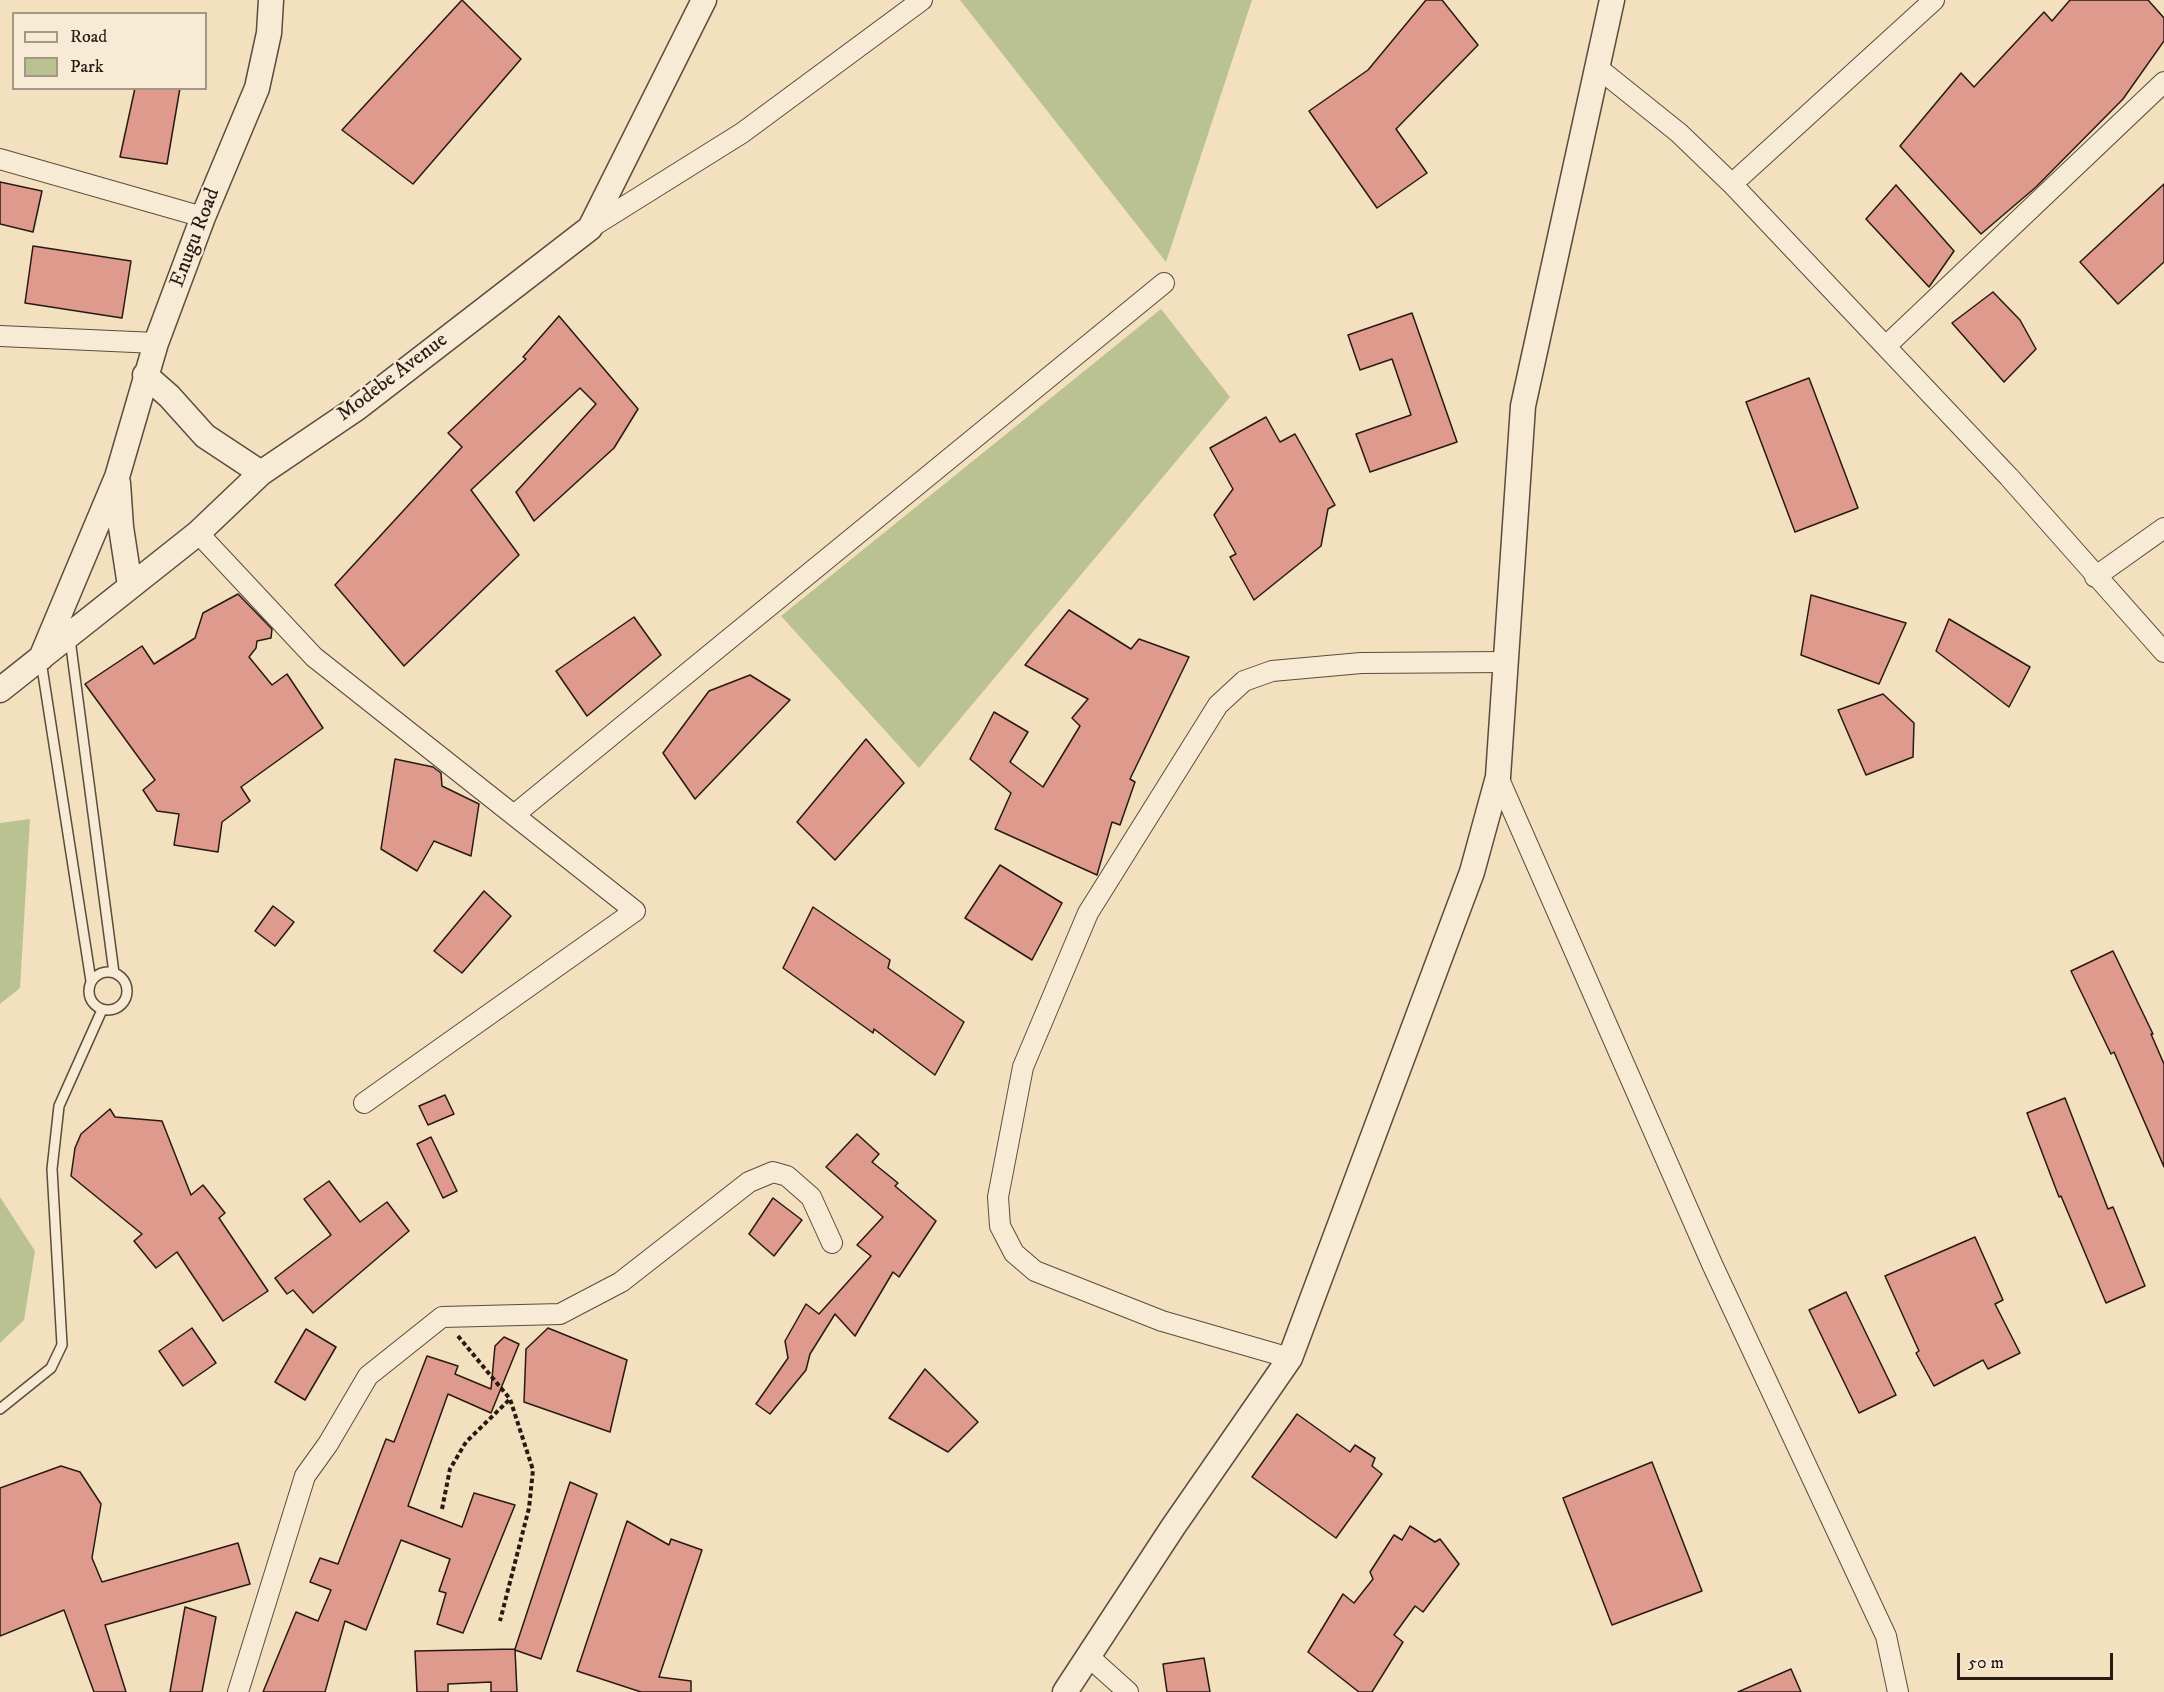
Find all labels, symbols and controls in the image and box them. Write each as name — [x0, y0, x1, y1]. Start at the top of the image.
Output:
legend — [12, 12, 207, 90]
text: Road — [70, 26, 107, 48]
text: Park — [70, 56, 104, 78]
street label: Enugu Road — [166, 185, 226, 291]
street label: Modebe Avenue — [333, 328, 453, 428]
scale bar — [1960, 1641, 2116, 1679]
text: 50 m — [1968, 1652, 2004, 1674]

